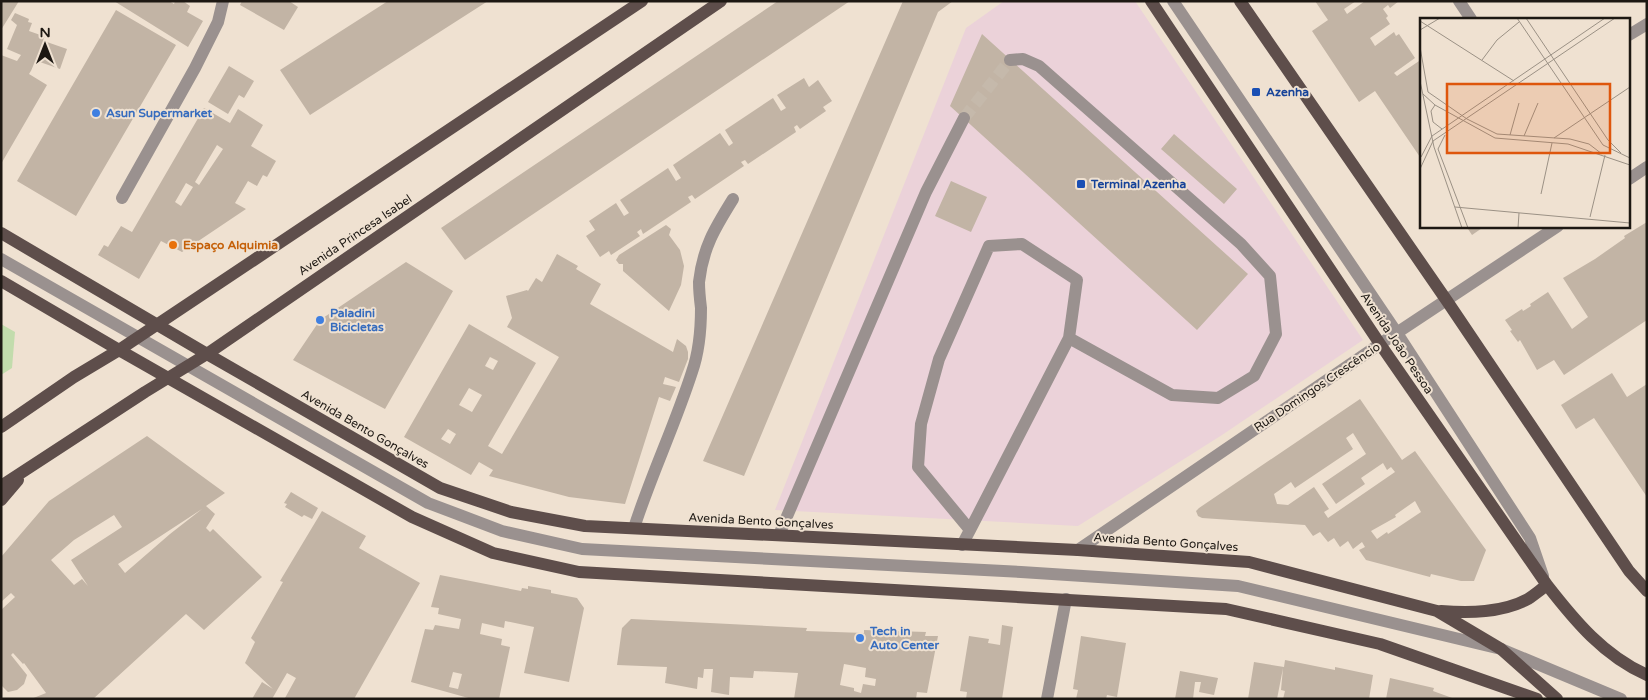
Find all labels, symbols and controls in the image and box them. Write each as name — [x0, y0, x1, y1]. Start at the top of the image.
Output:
inset map — [1420, 18, 1630, 228]
north arrow — [20, 20, 70, 70]
text: N — [39, 24, 51, 41]
place label: Azenha — [1266, 85, 1309, 99]
marker: Azenha — [1250, 86, 1262, 98]
place label: Asun Supermarket — [106, 106, 213, 121]
marker: Asun Supermarket — [90, 107, 102, 119]
place label: Terminal Azenha — [1090, 177, 1186, 191]
marker: Terminal Azenha — [1075, 178, 1087, 190]
street label: Avenida Princesa Isabel — [296, 192, 415, 278]
place label: Espaço Alquimia — [183, 238, 278, 253]
marker: Espaço Alquimia — [167, 239, 179, 251]
street label: Avenida João Pessoa — [1358, 289, 1436, 397]
place label: Paladini Bicicletas — [330, 306, 384, 334]
marker: Paladini Bicicletas — [314, 314, 326, 326]
street label: Rua Domingos Crescêncio — [1251, 339, 1383, 435]
street label: Avenida Bento Gonçalves — [299, 387, 432, 471]
street label: Avenida Bento Gonçalves — [688, 510, 834, 532]
street label: Avenida Bento Gonçalves — [1093, 530, 1239, 554]
place label: Tech in Auto Center — [869, 624, 939, 652]
marker: Tech in Auto Center — [854, 632, 866, 644]

